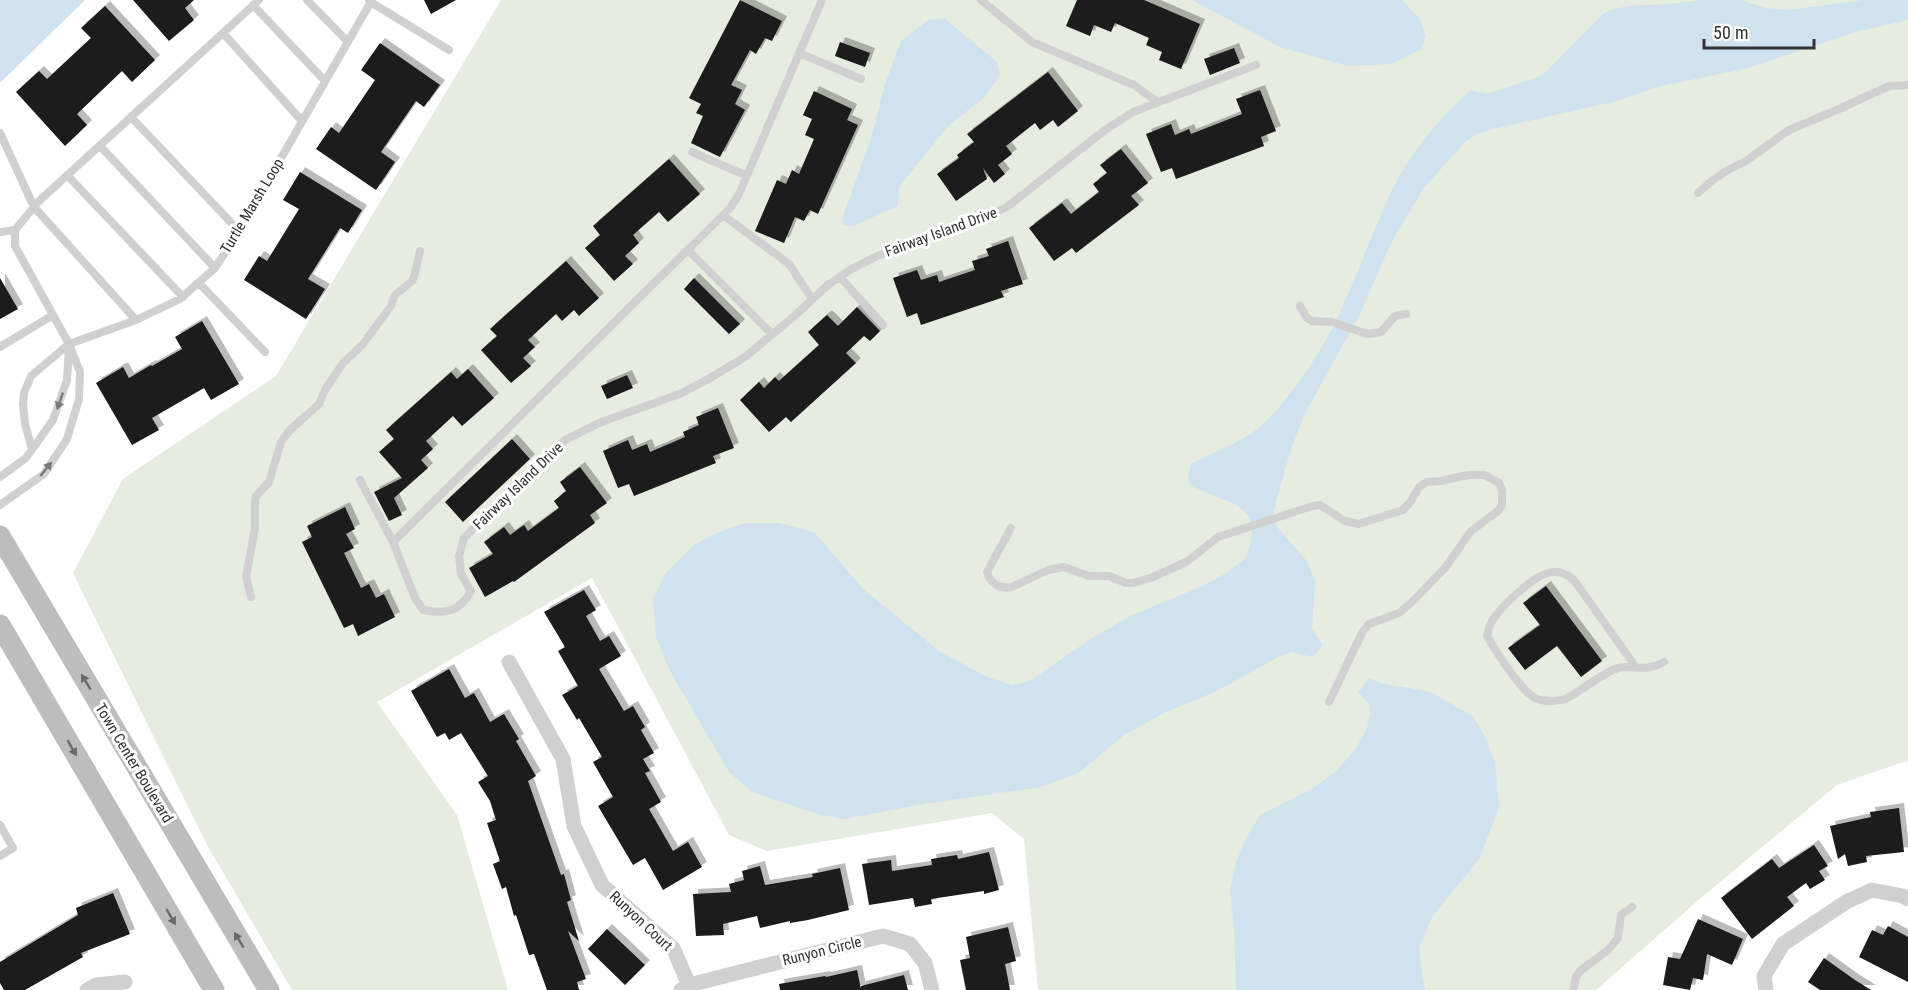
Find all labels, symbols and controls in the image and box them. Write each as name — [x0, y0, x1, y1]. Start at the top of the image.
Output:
scale bar — [1704, 12, 1814, 50]
text: 50 m — [1713, 22, 1748, 43]
street label: Turtle Marsh Loop — [217, 155, 287, 257]
street label: Fairway Island Drive — [882, 203, 1000, 261]
one-way arrow — [54, 392, 64, 410]
street label: Fairway Island Drive — [469, 439, 567, 533]
one-way arrow — [39, 461, 52, 477]
one-way arrow — [81, 674, 92, 690]
street label: Town Center Boulevard — [91, 700, 177, 826]
one-way arrow — [67, 740, 77, 757]
street label: Runyon Court — [606, 887, 676, 955]
one-way arrow — [165, 909, 176, 925]
one-way arrow — [234, 932, 245, 948]
street label: Runyon Circle — [781, 933, 863, 969]

